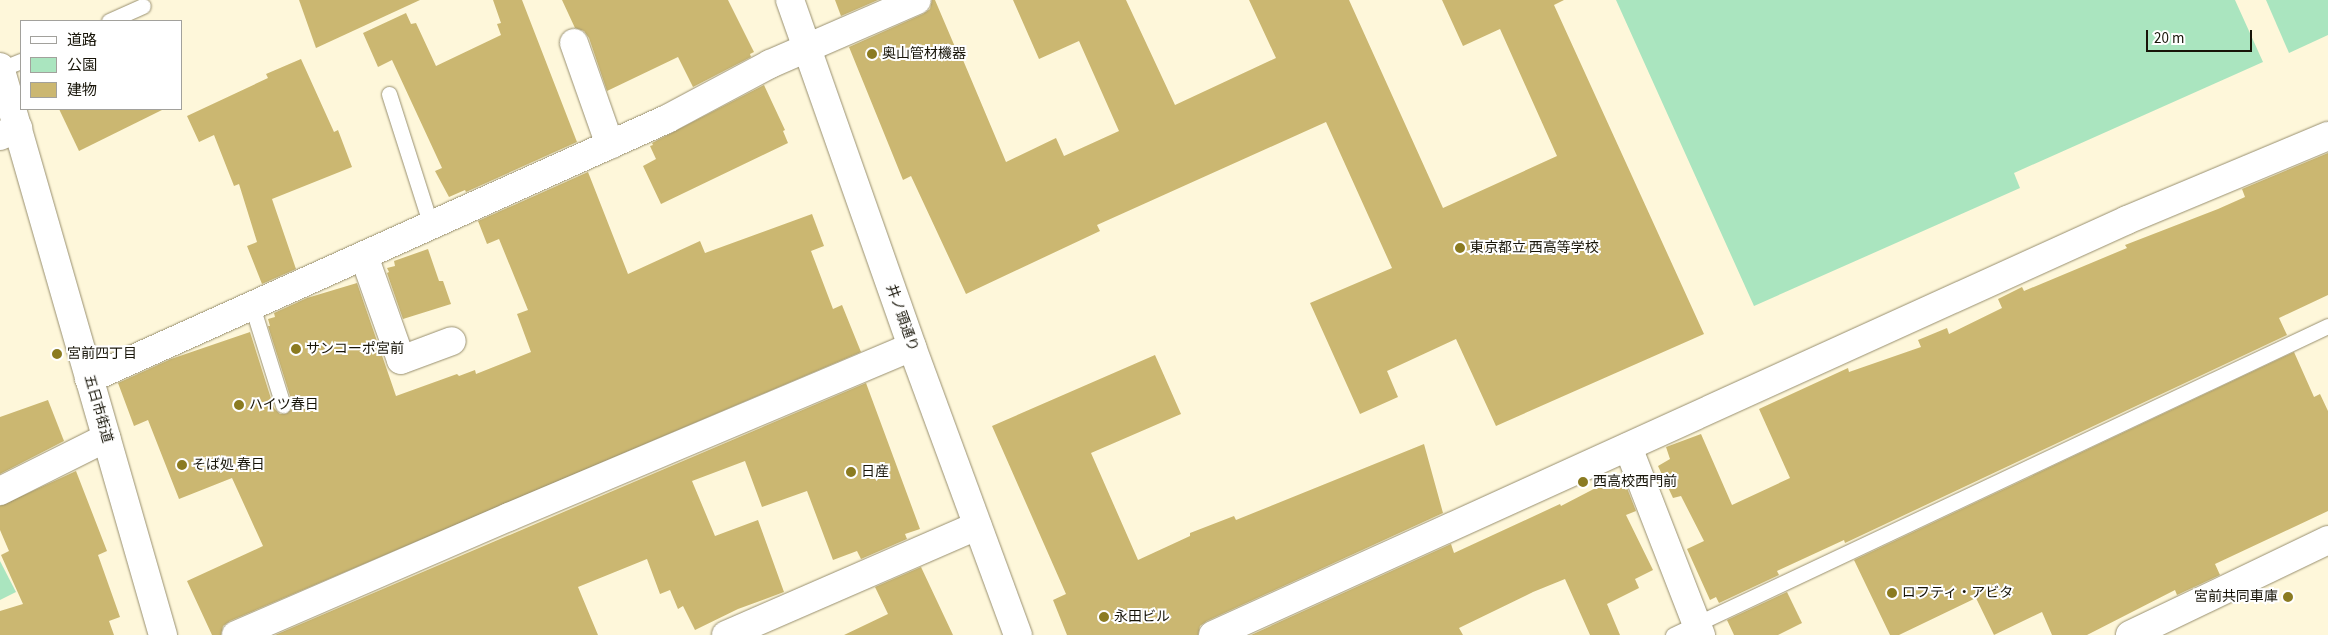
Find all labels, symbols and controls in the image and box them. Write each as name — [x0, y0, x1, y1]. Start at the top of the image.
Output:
legend — [20, 20, 182, 110]
scale bar — [2148, 20, 2254, 52]
text: 20 m — [2154, 28, 2184, 49]
text: 道路 — [67, 30, 97, 51]
place label: 奥山管材機器 — [882, 46, 966, 62]
marker: 奥山管材機器 — [866, 48, 878, 60]
text: 公園 — [67, 55, 97, 76]
text: 建物 — [67, 80, 97, 101]
place label: 東京都立 西高等学校 — [1470, 240, 1599, 256]
marker: 東京都立 西高等学校 — [1454, 242, 1466, 254]
street label: 井ノ頭通り — [882, 282, 922, 354]
place label: サンコーポ宮前 — [306, 341, 404, 357]
marker: サンコーポ宮前 — [290, 343, 302, 355]
place label: 宮前四丁目 — [67, 346, 137, 362]
marker: 宮前四丁目 — [51, 348, 63, 360]
street label: 五日市街道 — [80, 373, 116, 445]
place label: ハイツ春日 — [249, 397, 319, 413]
marker: ハイツ春日 — [233, 399, 245, 411]
place label: そば処 春日 — [192, 457, 265, 473]
marker: そば処 春日 — [176, 459, 188, 471]
place label: 日産 — [861, 464, 889, 480]
marker: 日産 — [845, 466, 857, 478]
place label: 西高校西門前 — [1593, 474, 1677, 490]
marker: 西高校西門前 — [1577, 476, 1589, 488]
place label: ロフティ・アビタ — [1902, 585, 2014, 601]
marker: ロフティ・アビタ — [1886, 587, 1898, 599]
place label: 宮前共同車庫 — [2194, 589, 2278, 605]
marker: 宮前共同車庫 — [2282, 591, 2294, 603]
place label: 永田ビル — [1114, 609, 1170, 625]
marker: 永田ビル — [1098, 611, 1110, 623]

